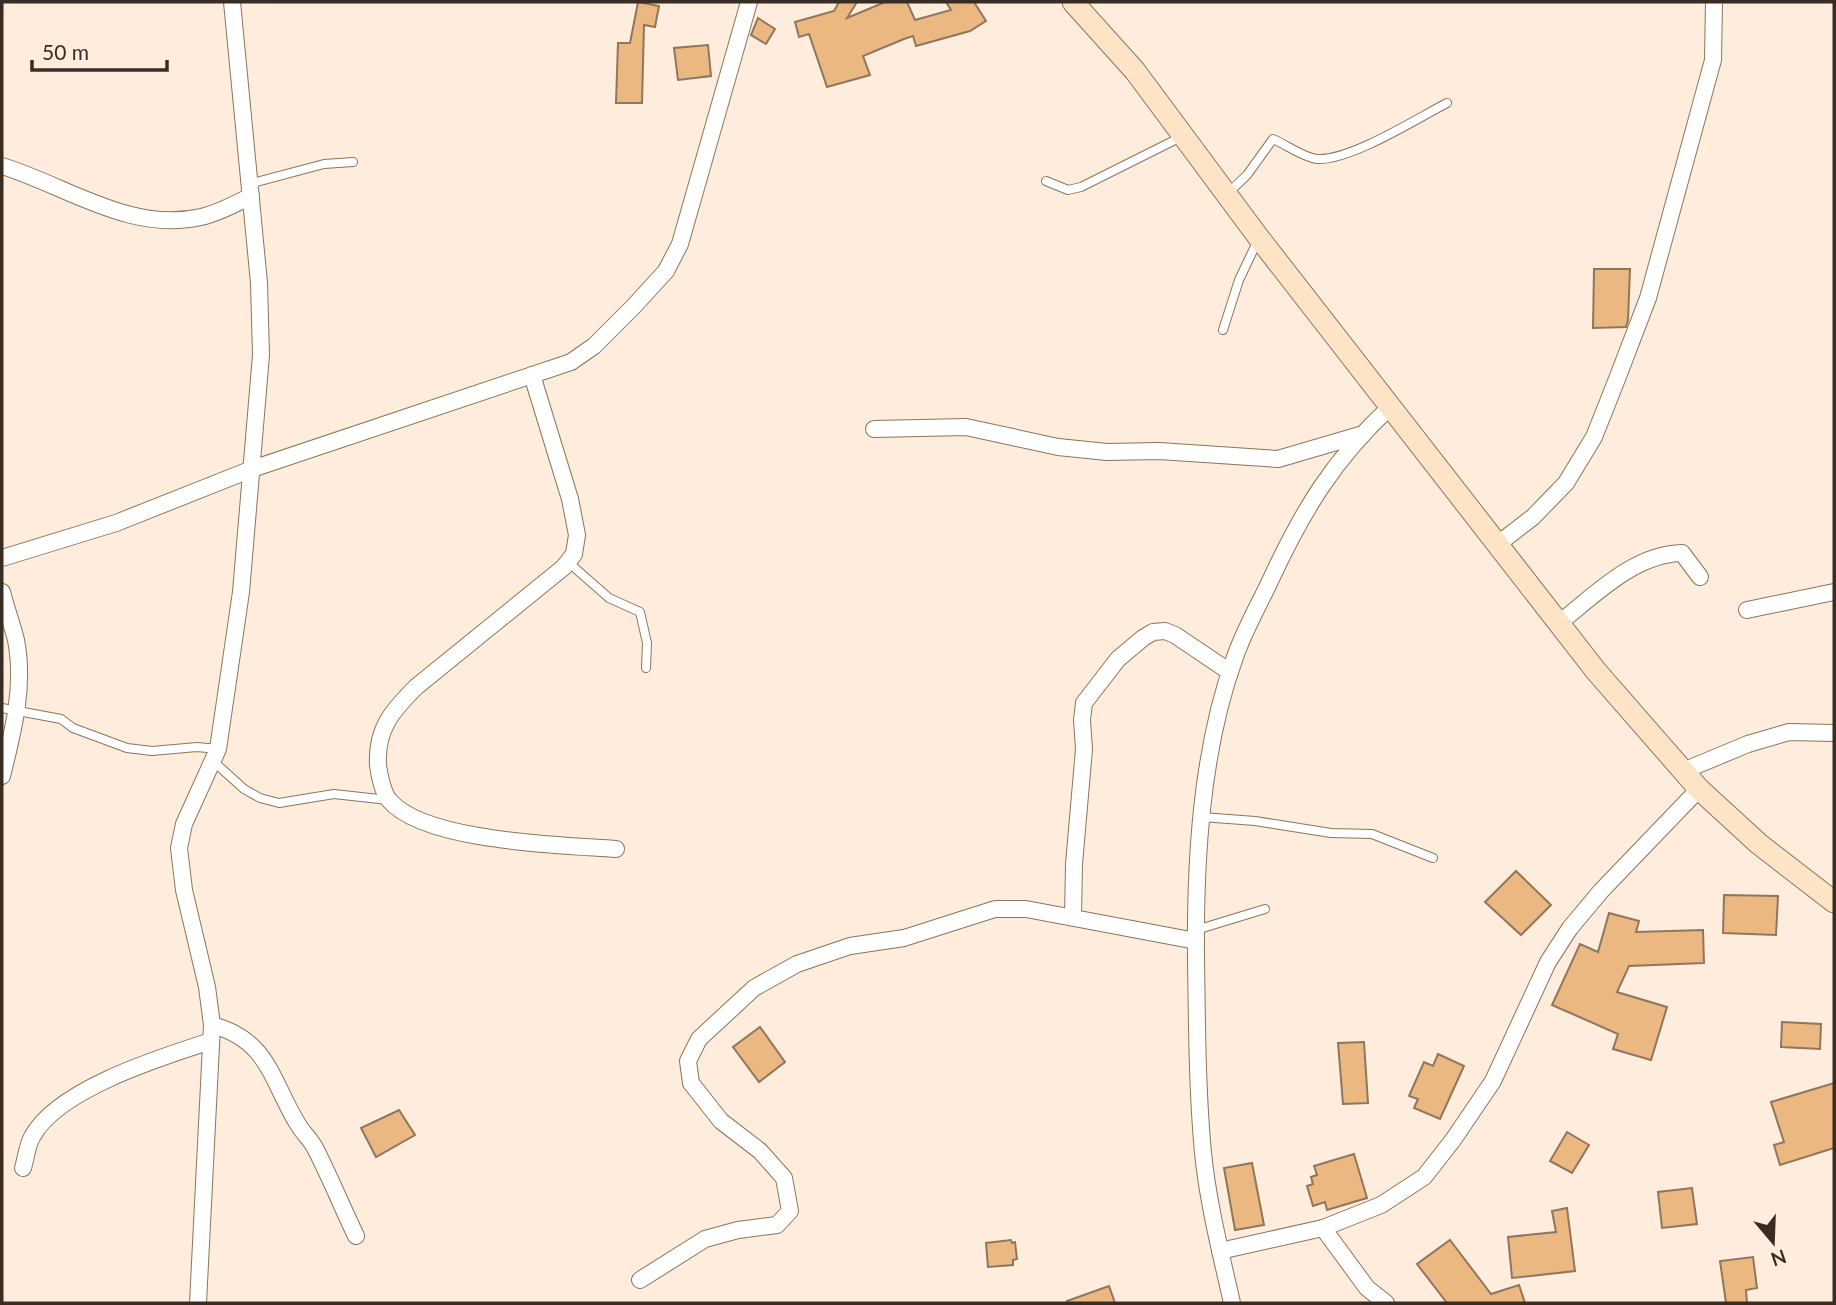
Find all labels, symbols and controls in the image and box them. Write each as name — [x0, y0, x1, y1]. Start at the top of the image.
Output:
scale bar — [32, 28, 166, 72]
text: 50 m — [42, 39, 89, 64]
north arrow — [1738, 1207, 1808, 1277]
text: N — [1768, 1245, 1789, 1272]

